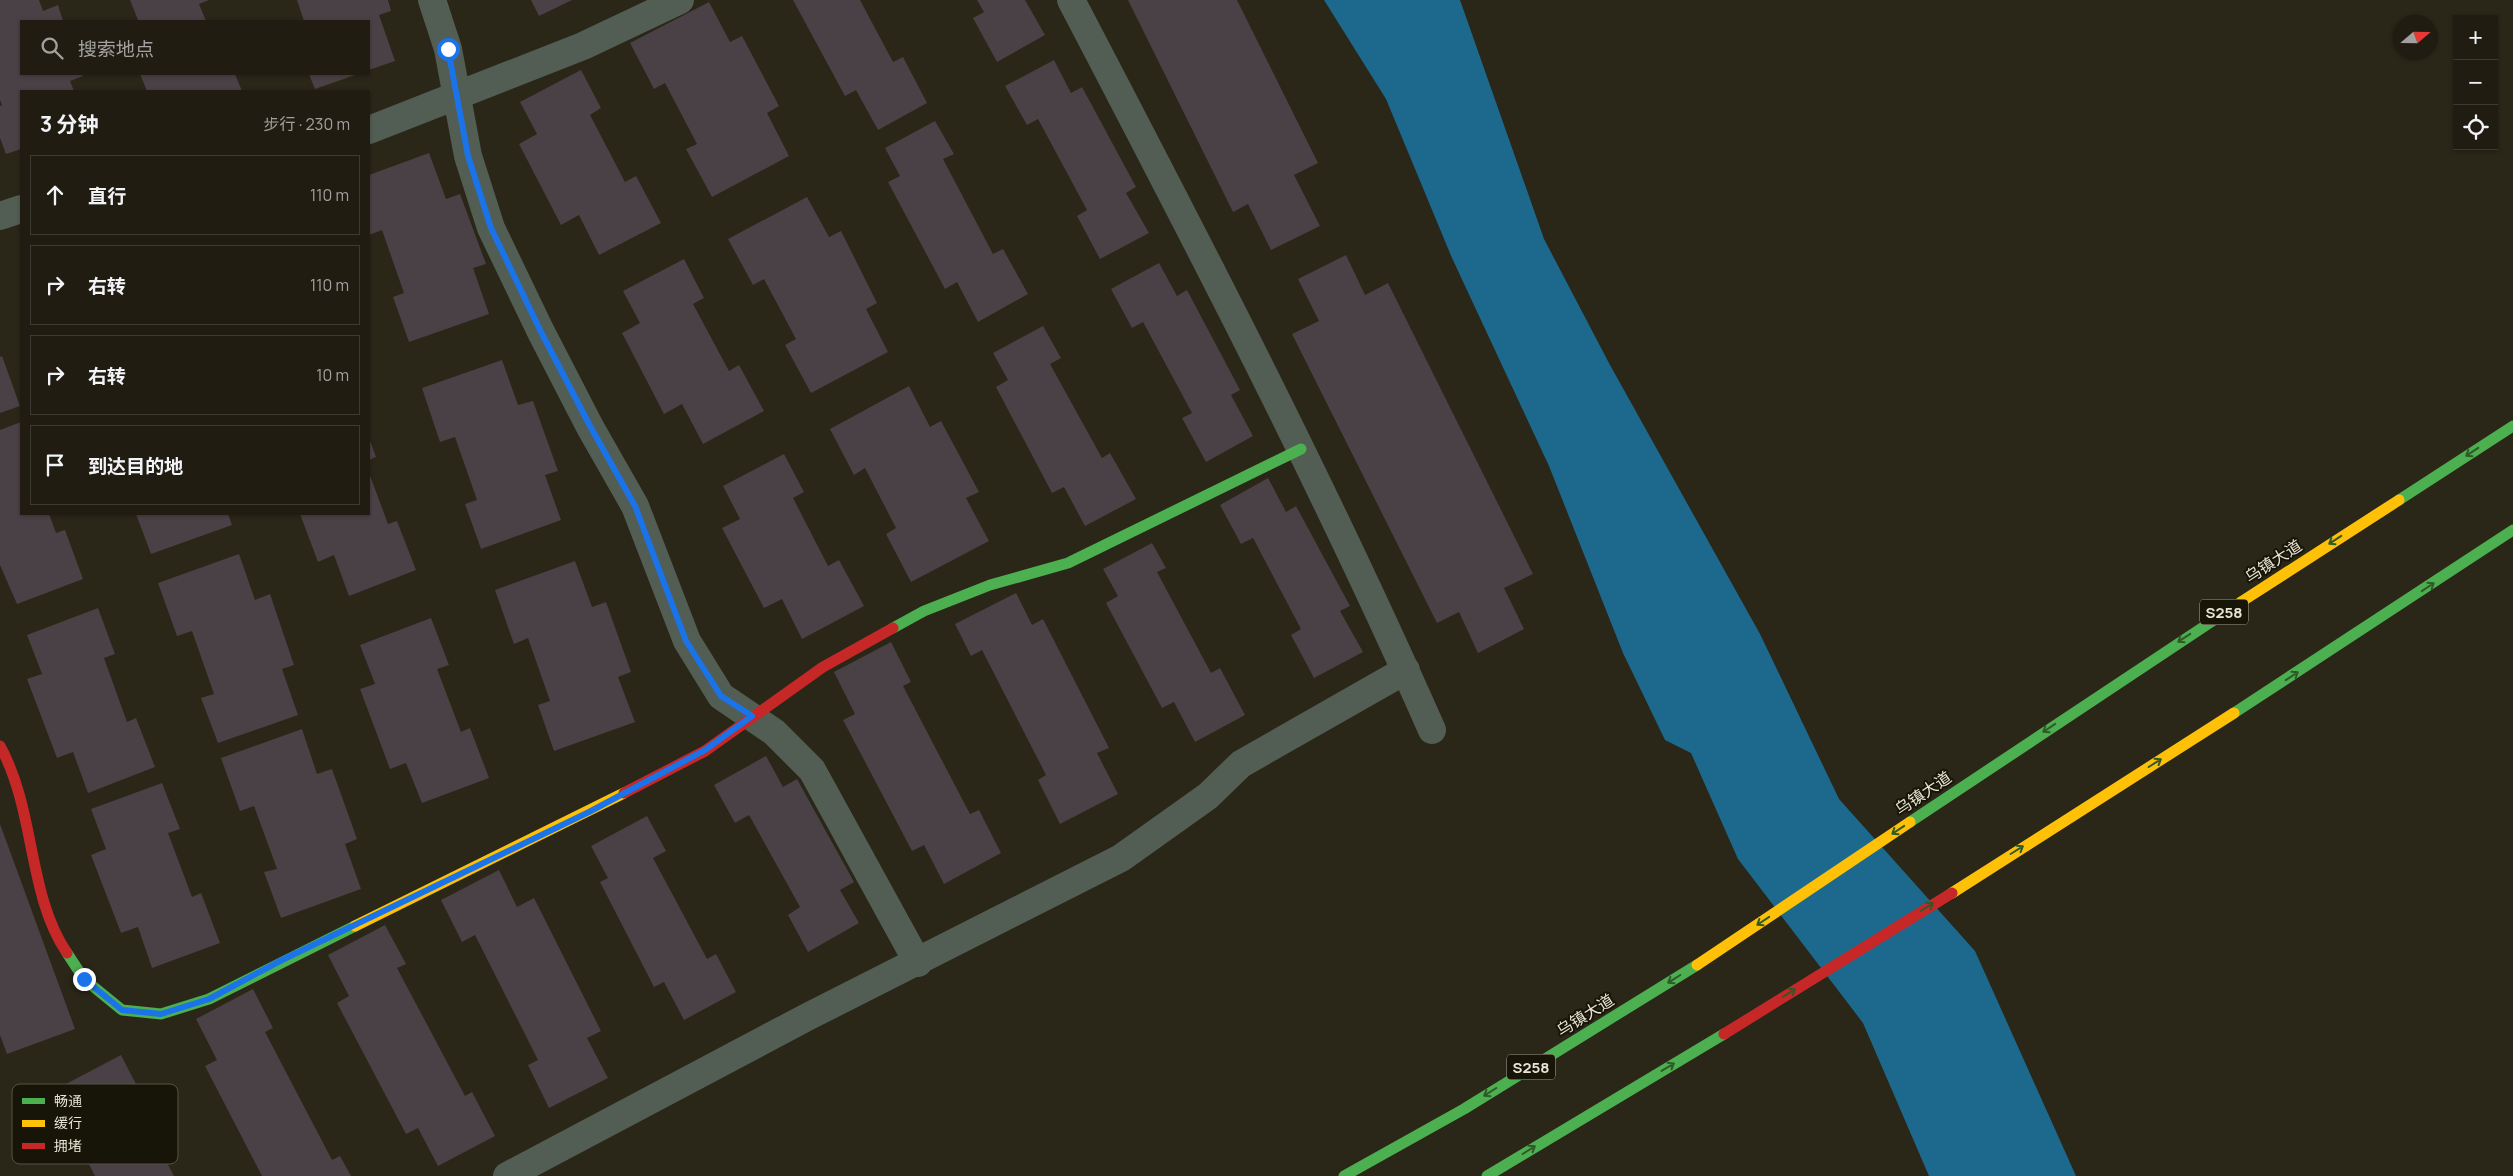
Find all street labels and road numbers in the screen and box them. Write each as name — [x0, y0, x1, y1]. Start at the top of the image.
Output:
street label: 乌镇大道 — [2240, 534, 2306, 588]
road number: S258 — [2200, 600, 2248, 624]
street label: 乌镇大道 — [1890, 766, 1956, 820]
street label: 乌镇大道 — [1552, 989, 1618, 1041]
road number: S258 — [1507, 1054, 1555, 1080]

